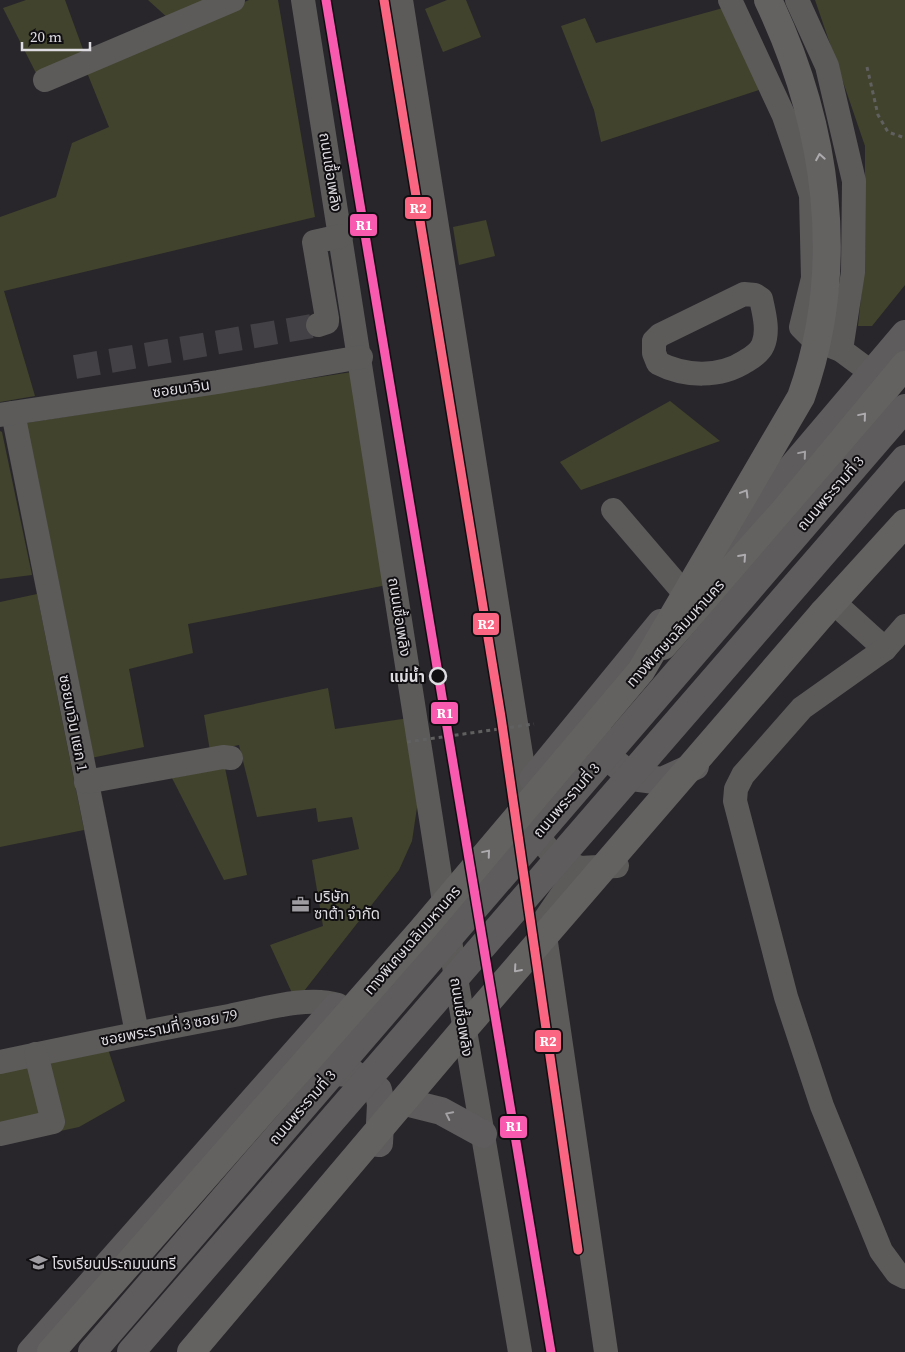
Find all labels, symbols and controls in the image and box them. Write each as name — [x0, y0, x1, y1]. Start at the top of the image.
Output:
scale bar — [22, 20, 90, 52]
text: 20 m — [30, 26, 62, 47]
street label: ถนนเชื้อเพลิง — [314, 131, 348, 213]
one-way arrow — [815, 153, 825, 162]
line badge: R2 — [404, 196, 432, 220]
text: R2 — [409, 198, 427, 218]
line badge: R1 — [349, 213, 378, 237]
text: R1 — [355, 215, 373, 235]
street label: ซอยนาวิน — [151, 374, 211, 402]
one-way arrow — [857, 413, 865, 422]
street label: ถนนพระรามที่ 3 — [792, 451, 868, 535]
one-way arrow — [797, 451, 806, 460]
one-way arrow — [738, 490, 748, 499]
one-way arrow — [737, 553, 746, 562]
street label: ทางพิเศษเฉลิมมหานคร — [621, 575, 729, 691]
street label: ถนนเชื้อเพลิง — [383, 576, 417, 658]
line badge: R2 — [472, 612, 500, 636]
text: R2 — [477, 614, 495, 634]
place label: แม่น้ำ — [389, 666, 425, 687]
marker: แม่น้ำ — [429, 667, 447, 685]
street label: ซอยนาวิน แยก 1 — [54, 673, 94, 773]
line badge: R1 — [430, 701, 459, 725]
text: R1 — [436, 703, 454, 723]
street label: ถนนพระรามที่ 3 — [528, 758, 604, 842]
one-way arrow — [481, 849, 490, 858]
street label: ทางพิเศษเฉลิมมหานคร — [359, 881, 465, 999]
place label: บริษัท ซาต้า จำกัด — [314, 886, 380, 924]
office icon: บริษัท ซาต้า จำกัด — [290, 895, 310, 915]
one-way arrow — [513, 963, 522, 972]
street label: ถนนเชื้อเพลิง — [445, 976, 479, 1058]
street label: ซอยพระรามที่ 3 ซอย 79 — [99, 1003, 239, 1051]
line badge: R2 — [534, 1029, 562, 1053]
text: R2 — [539, 1031, 557, 1051]
street label: ถนนพระรามที่ 3 — [264, 1065, 340, 1149]
one-way arrow — [445, 1111, 454, 1121]
line badge: R1 — [499, 1115, 528, 1139]
text: R1 — [505, 1116, 523, 1136]
school or university icon: โรงเรียนประถมนนทรี — [28, 1253, 48, 1273]
place label: โรงเรียนประถมนนทรี — [52, 1253, 176, 1274]

